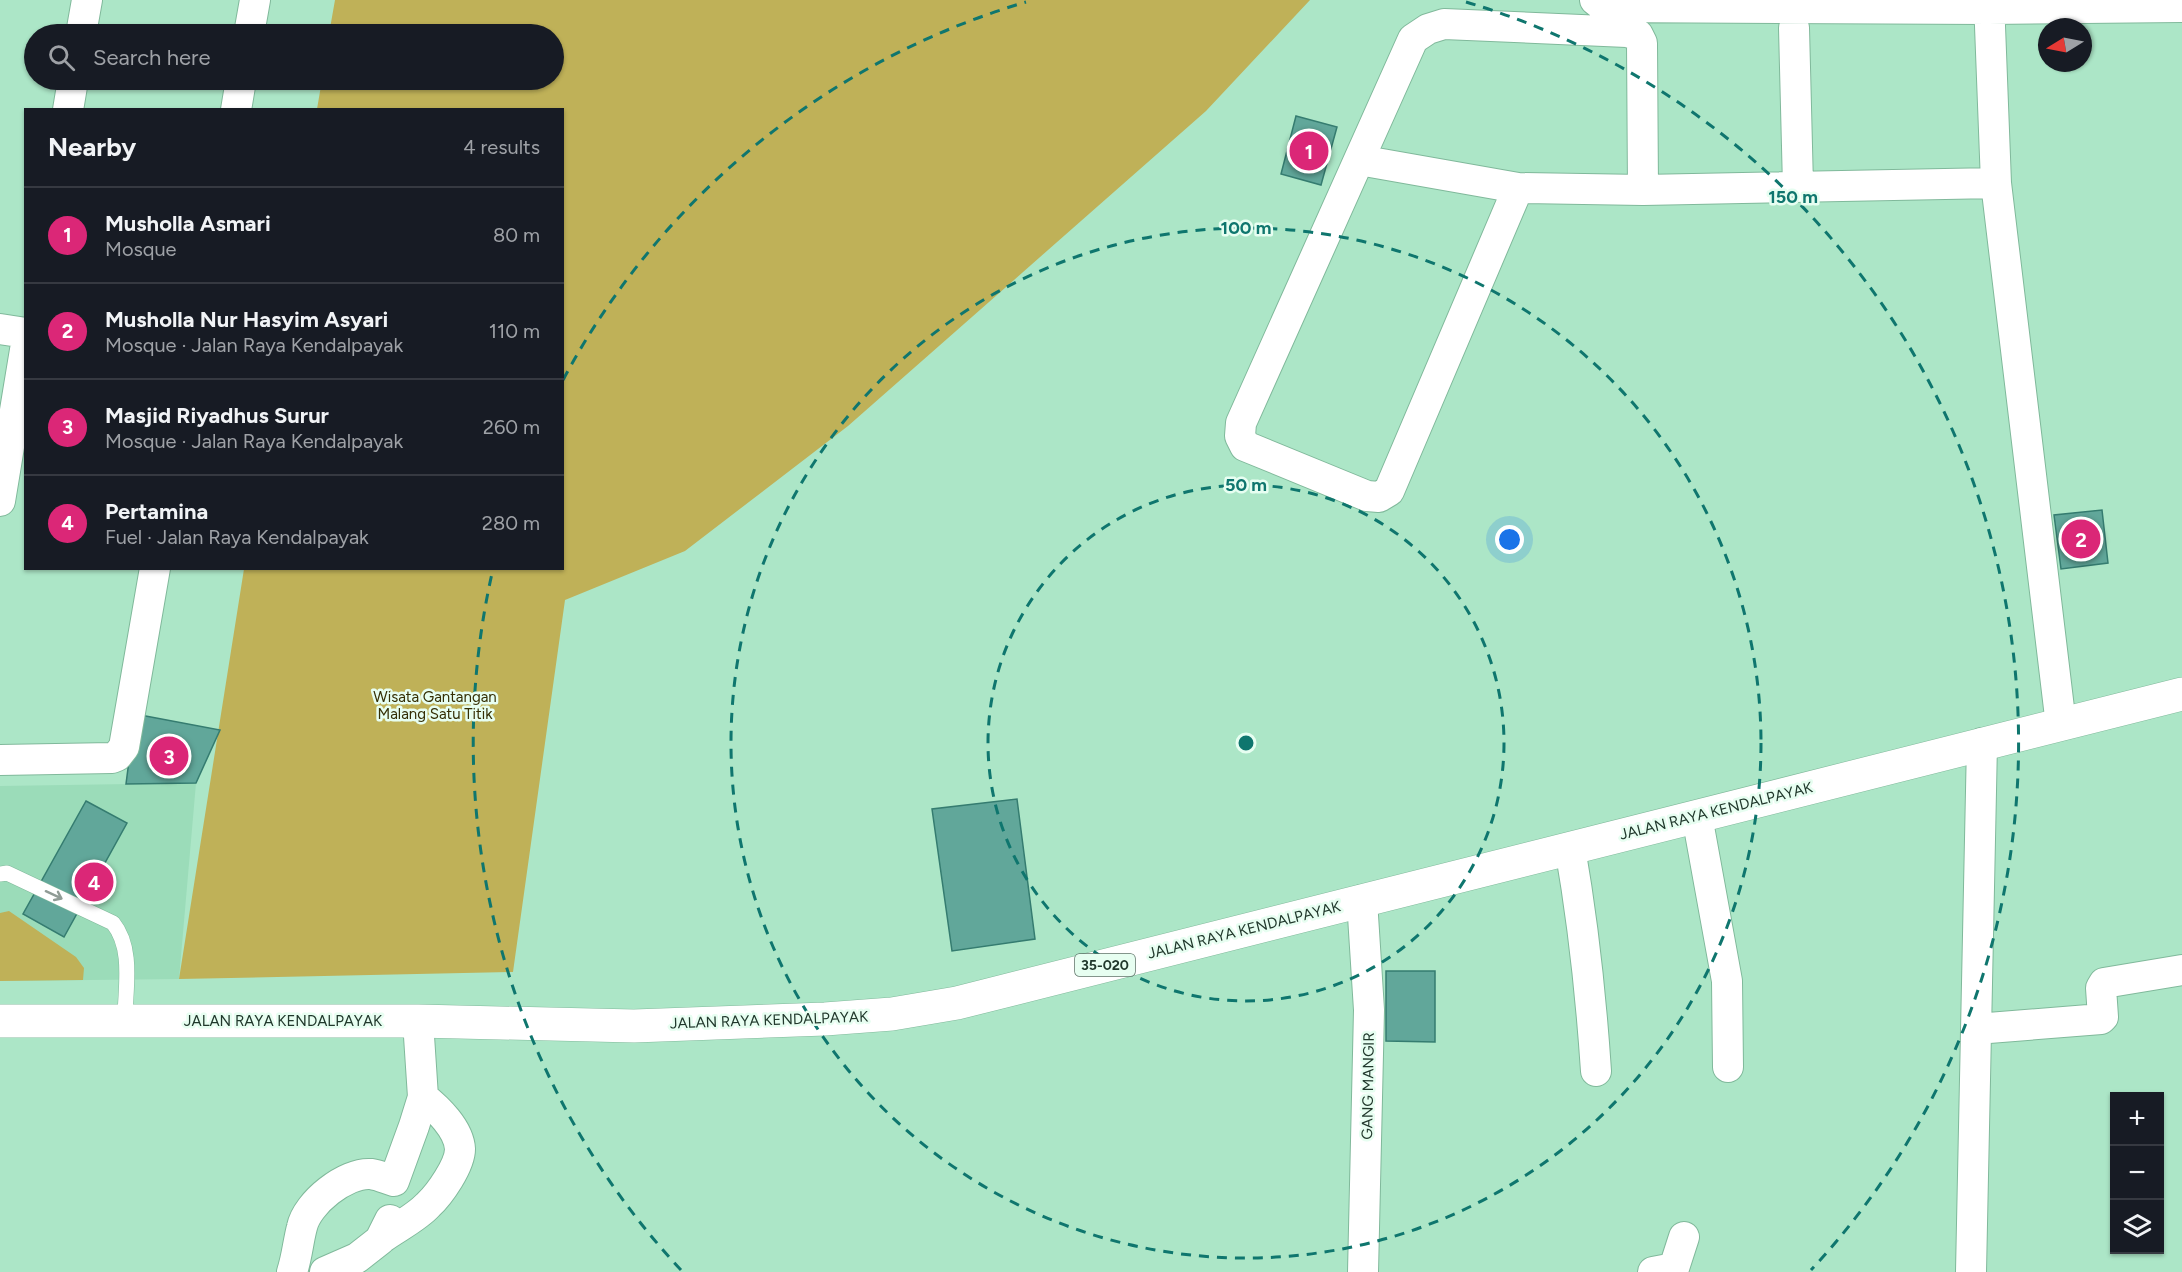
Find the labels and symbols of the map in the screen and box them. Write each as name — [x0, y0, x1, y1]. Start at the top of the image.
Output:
north arrow — [2038, 18, 2092, 72]
pin: 1 — [1290, 128, 1328, 174]
text: 150 m — [1768, 186, 1818, 208]
text: 100 m — [1221, 217, 1271, 239]
text: 50 m — [1225, 474, 1267, 496]
pin: 2 — [2062, 516, 2100, 562]
your location — [1495, 525, 1524, 554]
park label: Wisata Gantangan Malang Satu Titik — [373, 688, 497, 723]
centre of rings — [1236, 733, 1256, 753]
pin: 3 — [150, 734, 188, 778]
street label: JALAN RAYA KENDALPAYAK — [1618, 778, 1815, 844]
pin: 4 — [74, 860, 113, 904]
one-way arrow — [44, 890, 62, 902]
street label: JALAN RAYA KENDALPAYAK — [1146, 897, 1343, 963]
road number: 35-020 — [1075, 954, 1135, 976]
street label: JALAN RAYA KENDALPAYAK — [670, 1008, 869, 1032]
street label: JALAN RAYA KENDALPAYAK — [184, 1012, 383, 1030]
street label: GANG MANGIR — [1358, 1032, 1378, 1140]

